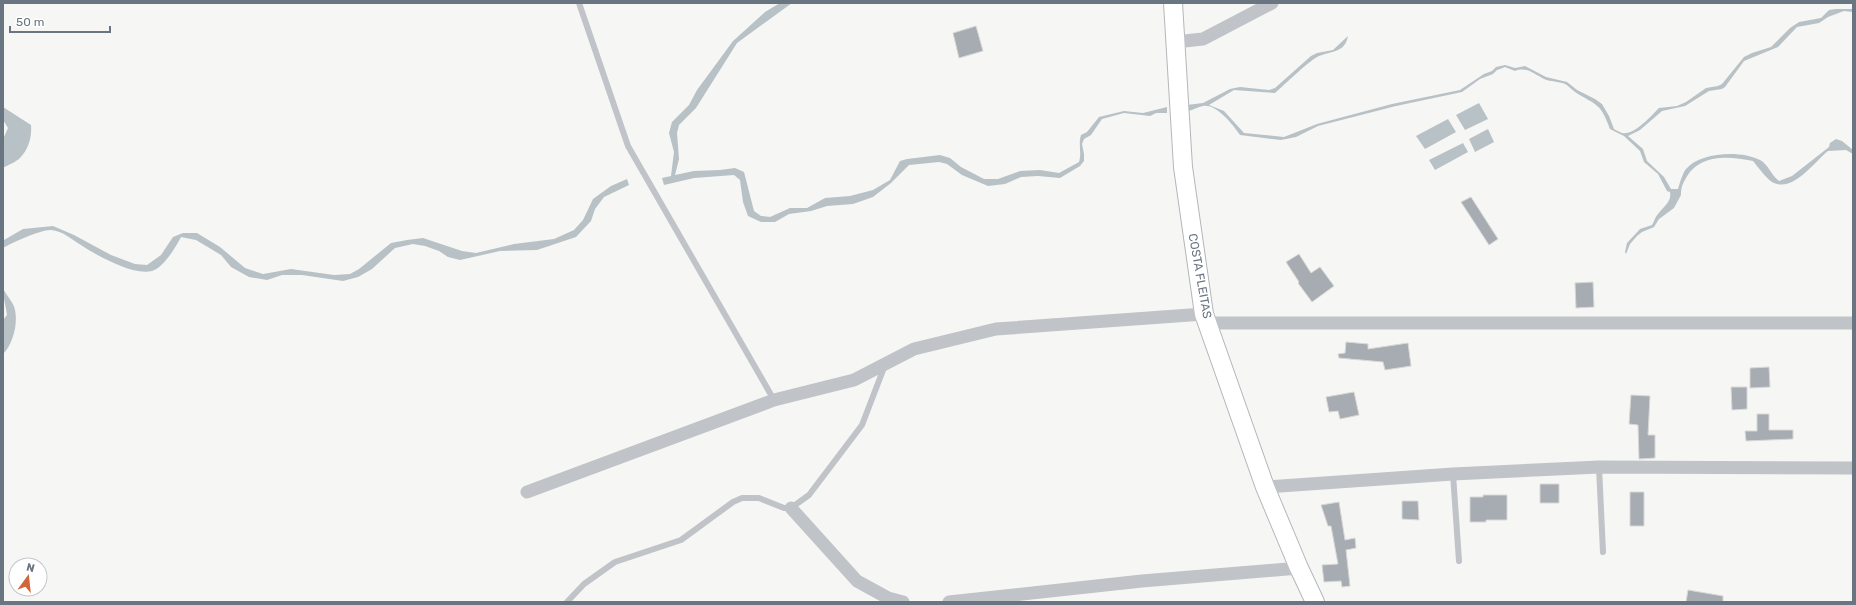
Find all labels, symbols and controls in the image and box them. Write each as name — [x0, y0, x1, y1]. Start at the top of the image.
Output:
scale bar — [10, 8, 110, 34]
text: 50 m — [16, 15, 44, 29]
street label: COSTA FLEITAS — [1186, 232, 1214, 320]
north arrow — [8, 557, 48, 597]
text: N — [25, 561, 36, 575]

